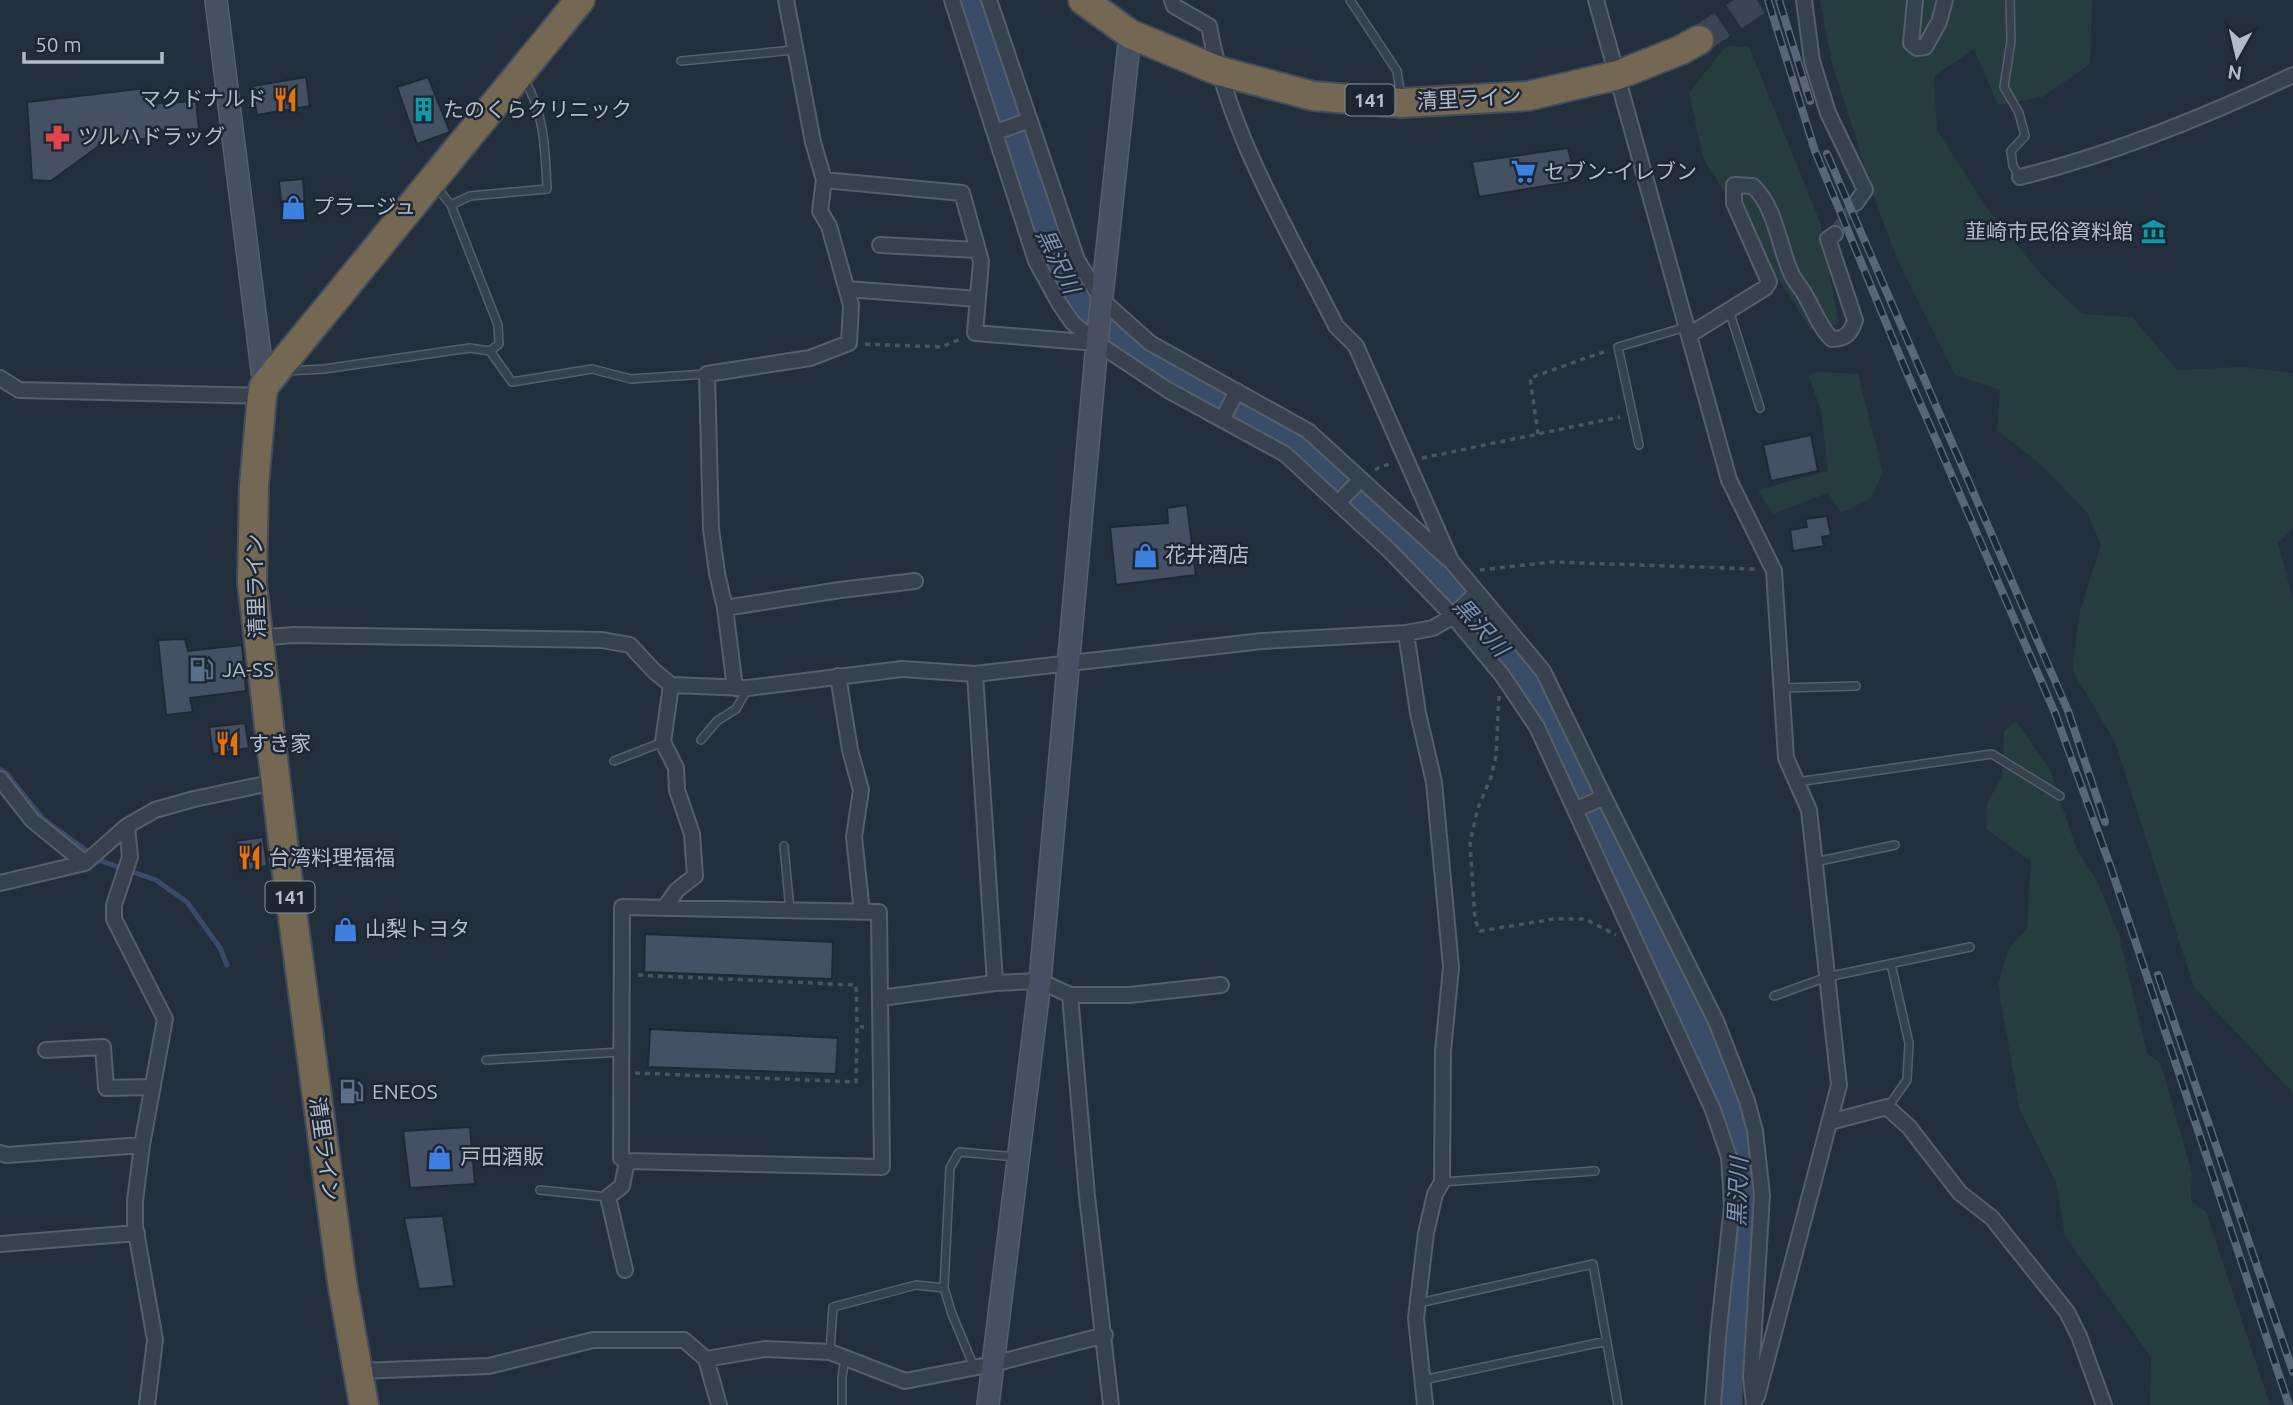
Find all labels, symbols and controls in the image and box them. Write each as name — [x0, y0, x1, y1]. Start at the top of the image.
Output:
scale bar — [24, 21, 163, 65]
north arrow — [2202, 21, 2272, 91]
text: 50 m — [35, 32, 82, 56]
text: N — [2226, 61, 2243, 85]
street label: 清里ライン — [1416, 83, 1522, 113]
restaurant icon: マクドナルド — [272, 85, 300, 113]
road number: 141 — [1346, 85, 1394, 116]
place label: マクドナルド — [140, 86, 266, 110]
building icon: たのくらクリニック — [409, 96, 437, 124]
place label: たのくらクリニック — [443, 97, 632, 121]
pharmacy icon: ツルハドラッグ — [44, 123, 72, 151]
place label: ツルハドラッグ — [78, 124, 225, 148]
supermarket icon: セブン-イレブン — [1510, 158, 1538, 186]
place label: セブン-イレブン — [1544, 159, 1697, 183]
shop icon: プラージュ — [279, 193, 307, 221]
place label: プラージュ — [313, 194, 416, 218]
museum icon: 韮崎市民俗資料館 — [2139, 218, 2167, 246]
place label: 韮崎市民俗資料館 — [1965, 219, 2133, 243]
water label: 黒沢川 — [1032, 224, 1086, 300]
street label: 清里ライン — [241, 533, 269, 639]
shop icon: 花井酒店 — [1131, 541, 1159, 569]
place label: 花井酒店 — [1165, 542, 1249, 566]
water label: 黒沢川 — [1449, 593, 1516, 663]
fuel station icon: JA-SS — [188, 656, 216, 684]
place label: JA-SS — [222, 657, 274, 681]
restaurant icon: すき家 — [214, 730, 242, 758]
place label: すき家 — [248, 731, 311, 755]
restaurant icon: 台湾料理福福 — [235, 844, 263, 872]
place label: 台湾料理福福 — [269, 845, 395, 869]
road number: 141 — [266, 882, 314, 912]
shop icon: 山梨トヨタ — [331, 915, 359, 943]
place label: 山梨トヨタ — [365, 916, 470, 940]
fuel station icon: ENEOS — [338, 1078, 366, 1106]
place label: ENEOS — [372, 1079, 438, 1103]
street label: 清里ライン — [306, 1095, 344, 1203]
shop icon: 戸田酒販 — [426, 1143, 454, 1171]
place label: 戸田酒販 — [460, 1144, 544, 1168]
water label: 黒沢川 — [1724, 1154, 1751, 1227]

